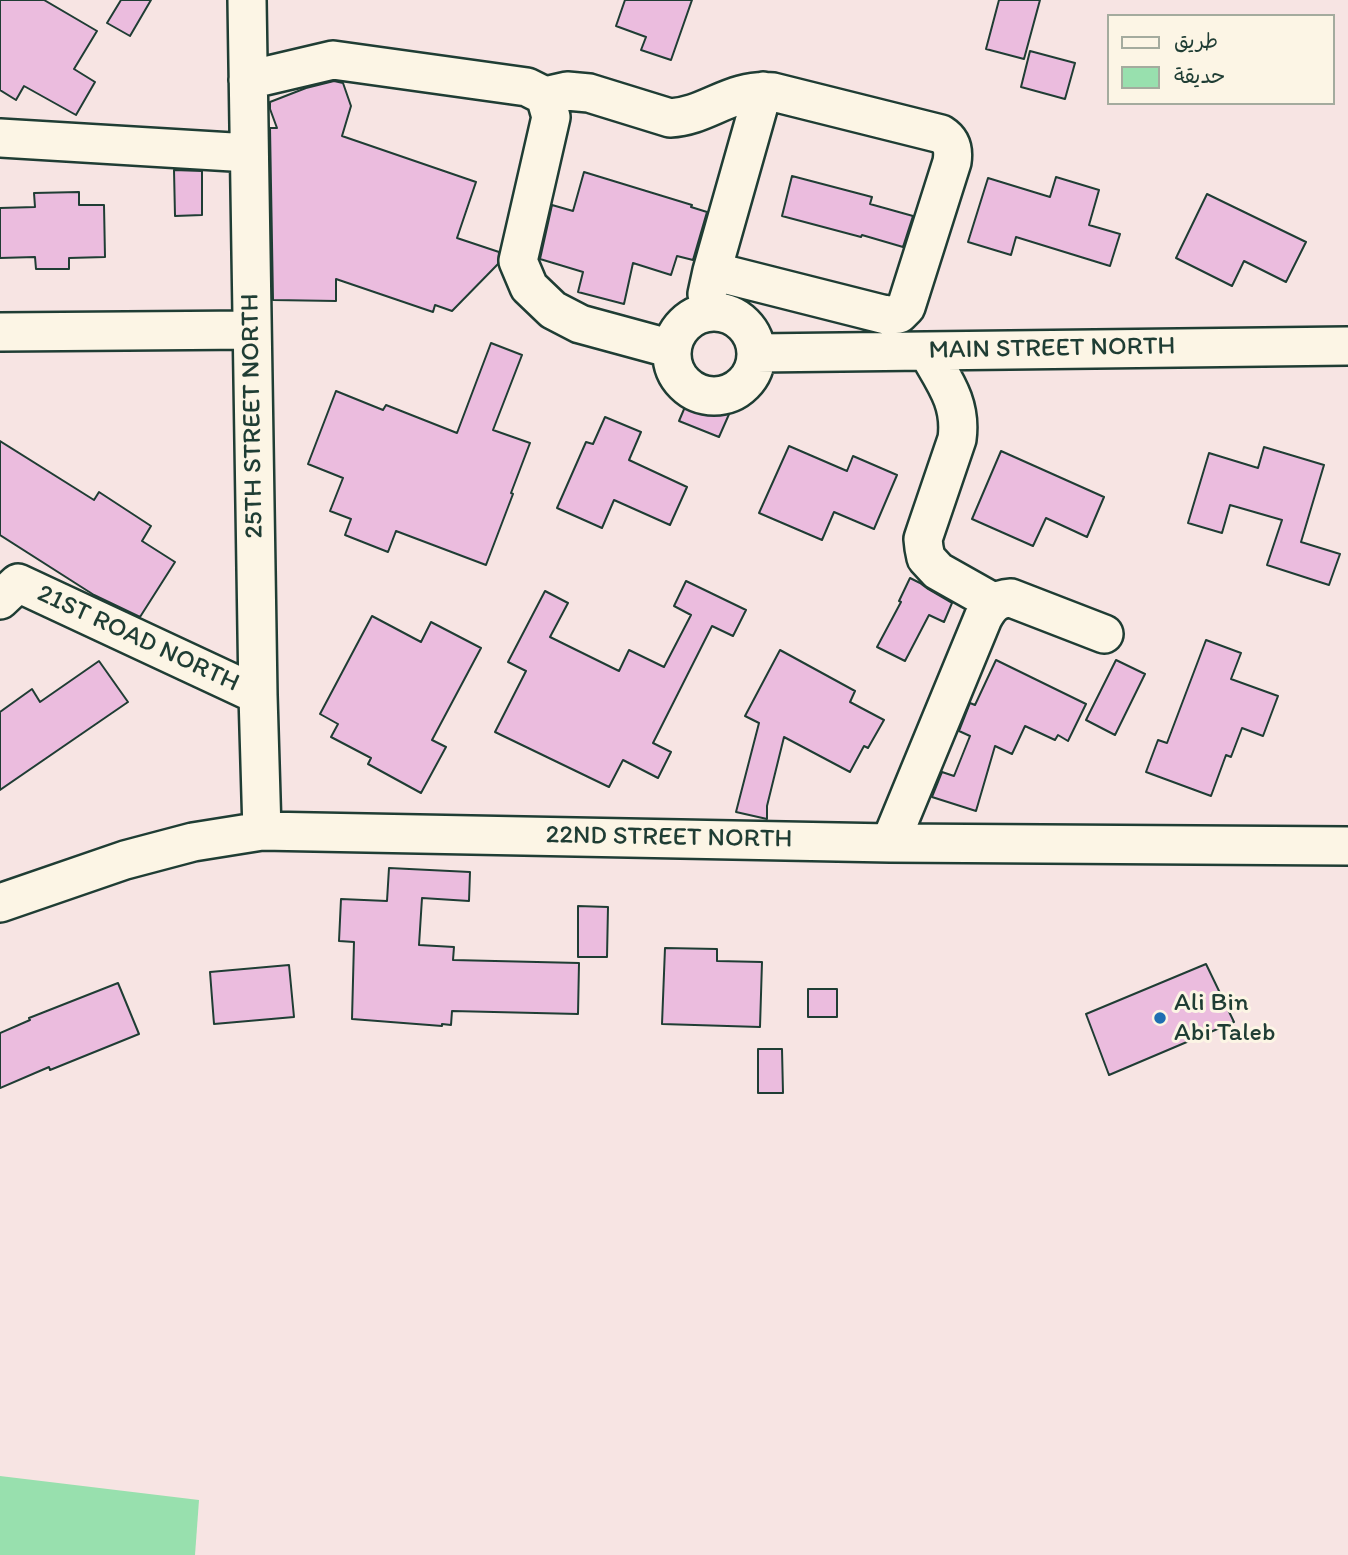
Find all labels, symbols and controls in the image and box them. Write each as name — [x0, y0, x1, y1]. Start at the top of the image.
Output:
legend — [1106, 14, 1334, 105]
text: طريق — [1174, 28, 1218, 53]
text: حديقة — [1174, 63, 1225, 88]
street label: 25TH STREET NORTH — [235, 293, 271, 539]
street label: MAIN STREET NORTH — [928, 331, 1176, 367]
street label: 21ST ROAD NORTH — [32, 579, 244, 699]
street label: 22ND STREET NORTH — [545, 820, 793, 856]
place label: Ali Bin Abi Taleb — [1174, 987, 1275, 1048]
marker: Ali Bin Abi Taleb — [1152, 1010, 1168, 1026]

